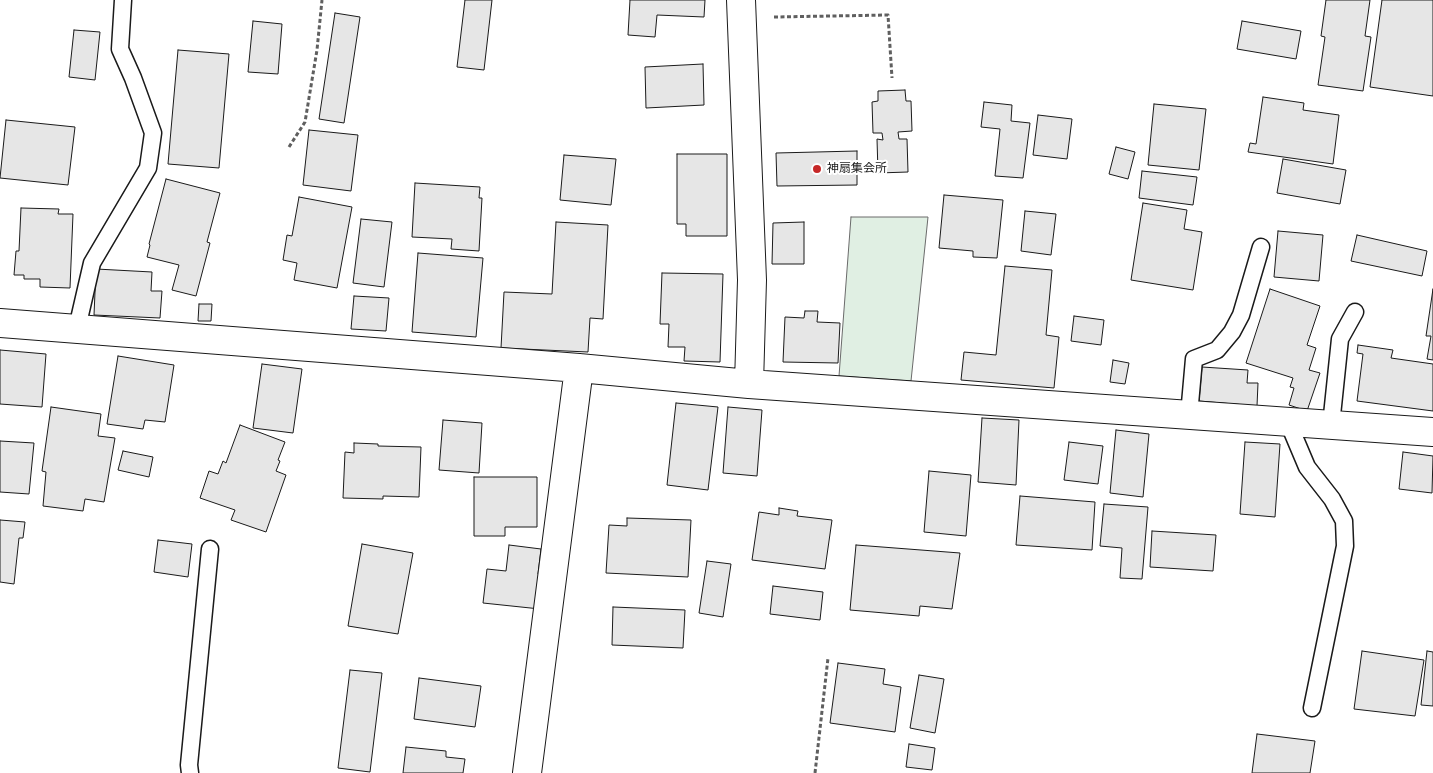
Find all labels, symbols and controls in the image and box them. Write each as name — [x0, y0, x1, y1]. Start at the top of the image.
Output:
place label: 神扇集会所 — [827, 162, 887, 176]
marker: 神扇集会所 — [811, 163, 823, 175]

